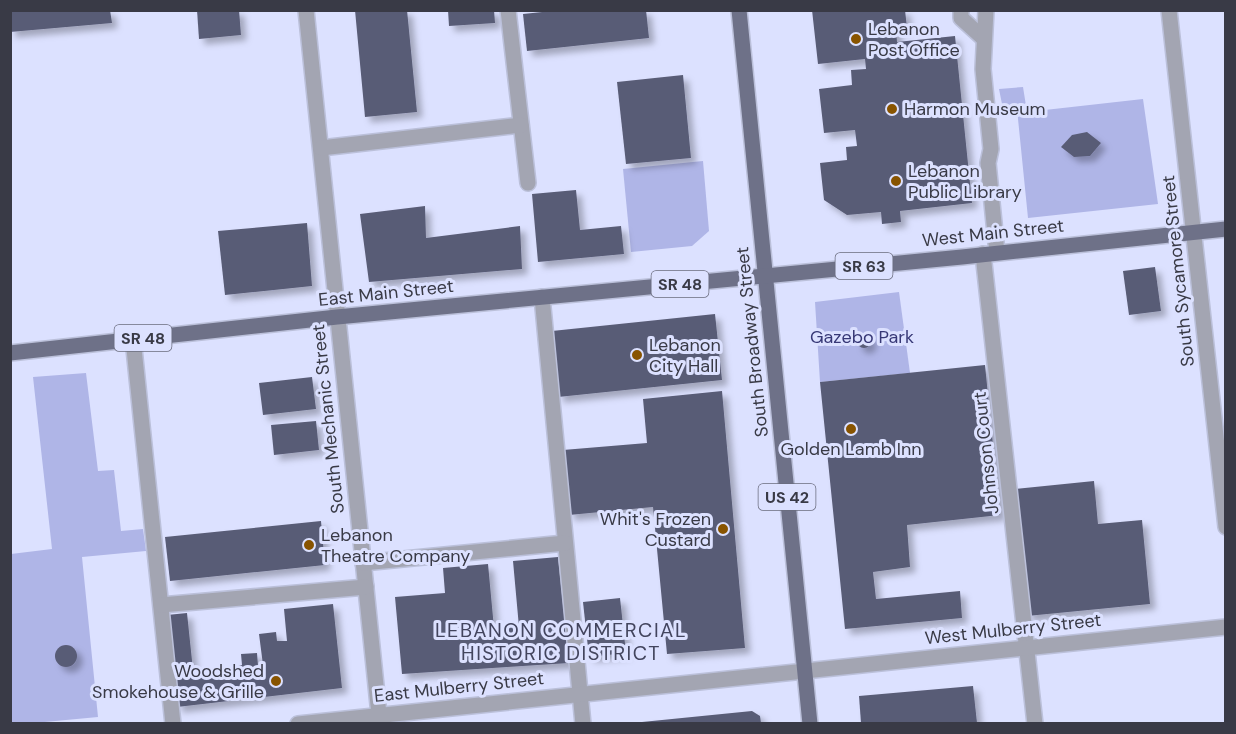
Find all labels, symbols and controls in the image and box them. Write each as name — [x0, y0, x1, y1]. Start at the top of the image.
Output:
place label: Lebanon Post Office — [868, 17, 960, 62]
marker: Lebanon Post Office — [849, 32, 863, 46]
place label: Harmon Museum — [904, 97, 1046, 121]
marker: Harmon Museum — [885, 102, 899, 116]
place label: Lebanon Public Library — [908, 159, 1022, 204]
marker: Lebanon Public Library — [889, 174, 903, 188]
street label: South Sycamore Street — [1156, 174, 1200, 368]
street label: West Main Street — [921, 214, 1065, 252]
street label: South Broadway Street — [730, 246, 774, 438]
road number: SR 63 — [836, 253, 892, 279]
road number: SR 48 — [652, 271, 708, 297]
street label: East Main Street — [317, 274, 455, 312]
street label: South Mechanic Street — [306, 323, 350, 515]
road number: SR 48 — [114, 325, 172, 351]
park label: Gazebo Park — [810, 325, 914, 349]
place label: Lebanon City Hall — [649, 333, 721, 378]
marker: Lebanon City Hall — [630, 348, 644, 362]
street label: Johnson Court — [968, 391, 1004, 515]
marker: Golden Lamb Inn — [844, 422, 858, 436]
place label: Golden Lamb Inn — [780, 437, 922, 461]
road number: US 42 — [758, 484, 816, 510]
place label: Whit's Frozen Custard — [600, 507, 711, 552]
marker: Whit's Frozen Custard — [716, 522, 730, 536]
place label: Lebanon Theatre Company — [321, 523, 470, 568]
marker: Lebanon Theatre Company — [302, 538, 316, 552]
street label: West Mulberry Street — [924, 608, 1102, 650]
district label: LEBANON COMMERCIAL HISTORIC DISTRICT — [435, 617, 687, 666]
place label: Woodshed Smokehouse & Grille — [92, 659, 264, 704]
street label: East Mulberry Street — [373, 666, 545, 708]
marker: Woodshed Smokehouse & Grille — [269, 674, 283, 688]

